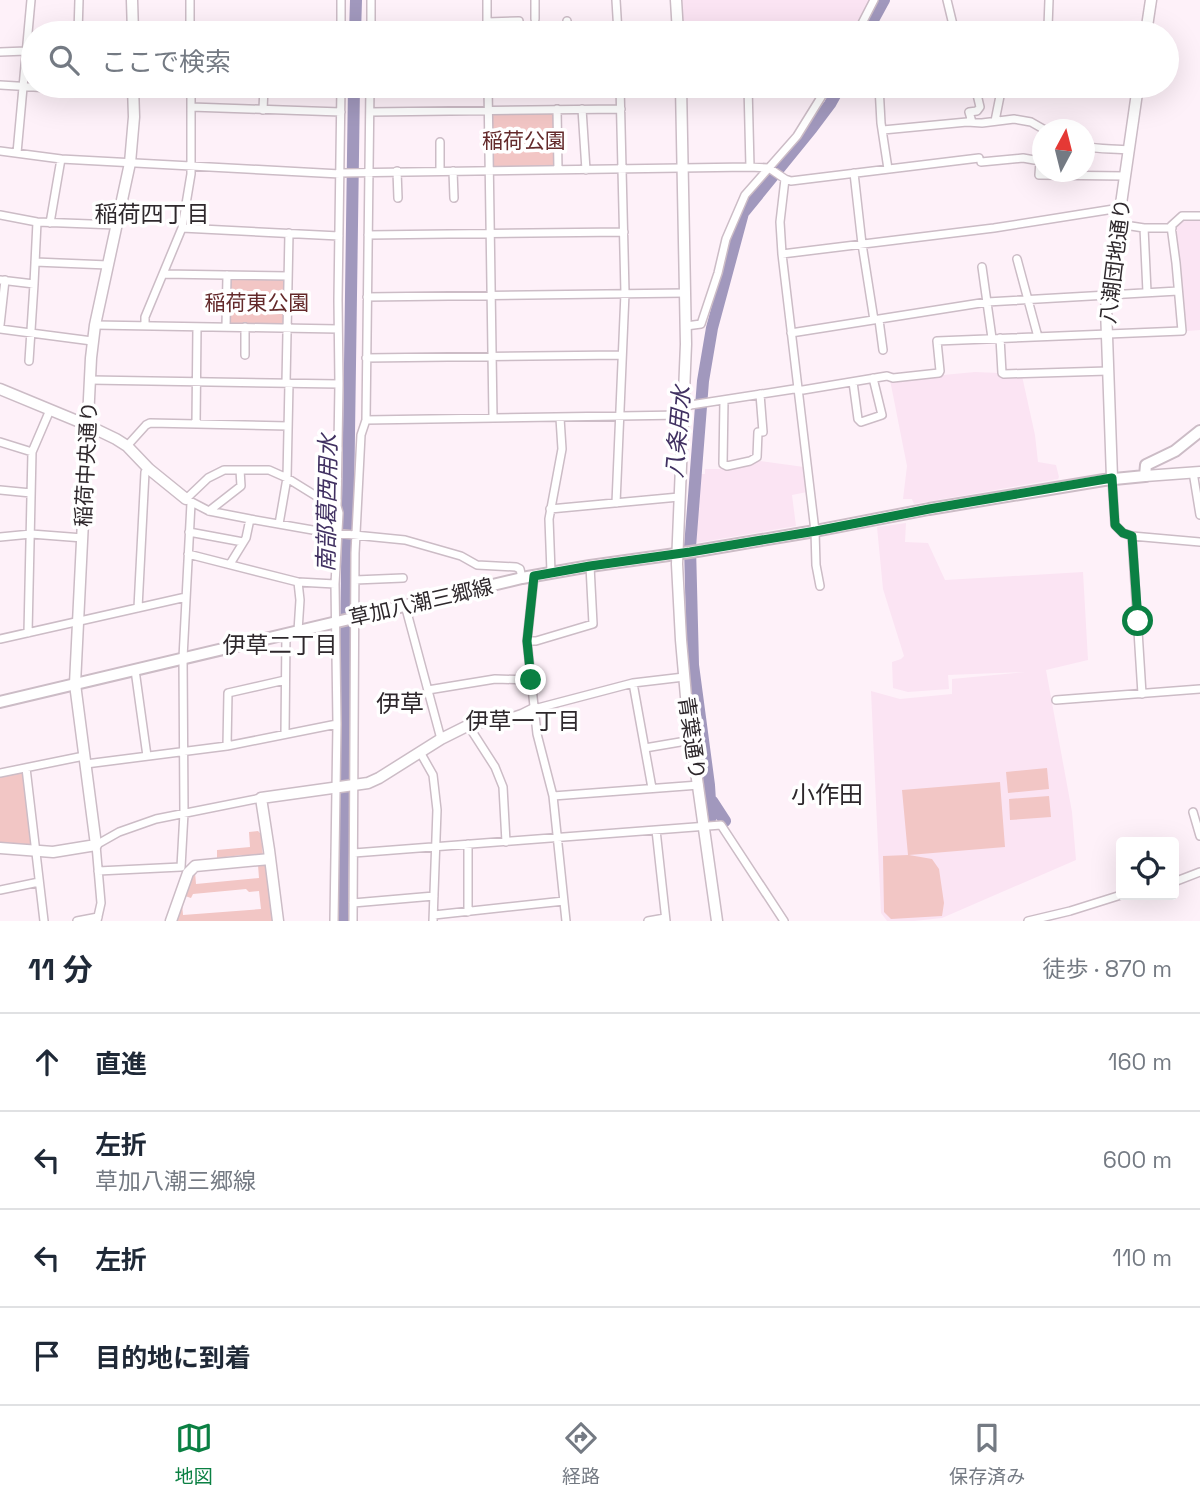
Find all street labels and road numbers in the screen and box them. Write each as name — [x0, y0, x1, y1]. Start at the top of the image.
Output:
street label: 八潮団地通り — [1094, 197, 1136, 325]
street label: 稲荷中央通り — [69, 400, 103, 528]
street label: 草加八潮三郷線 — [346, 572, 496, 632]
street label: 青葉通り — [673, 695, 711, 781]

